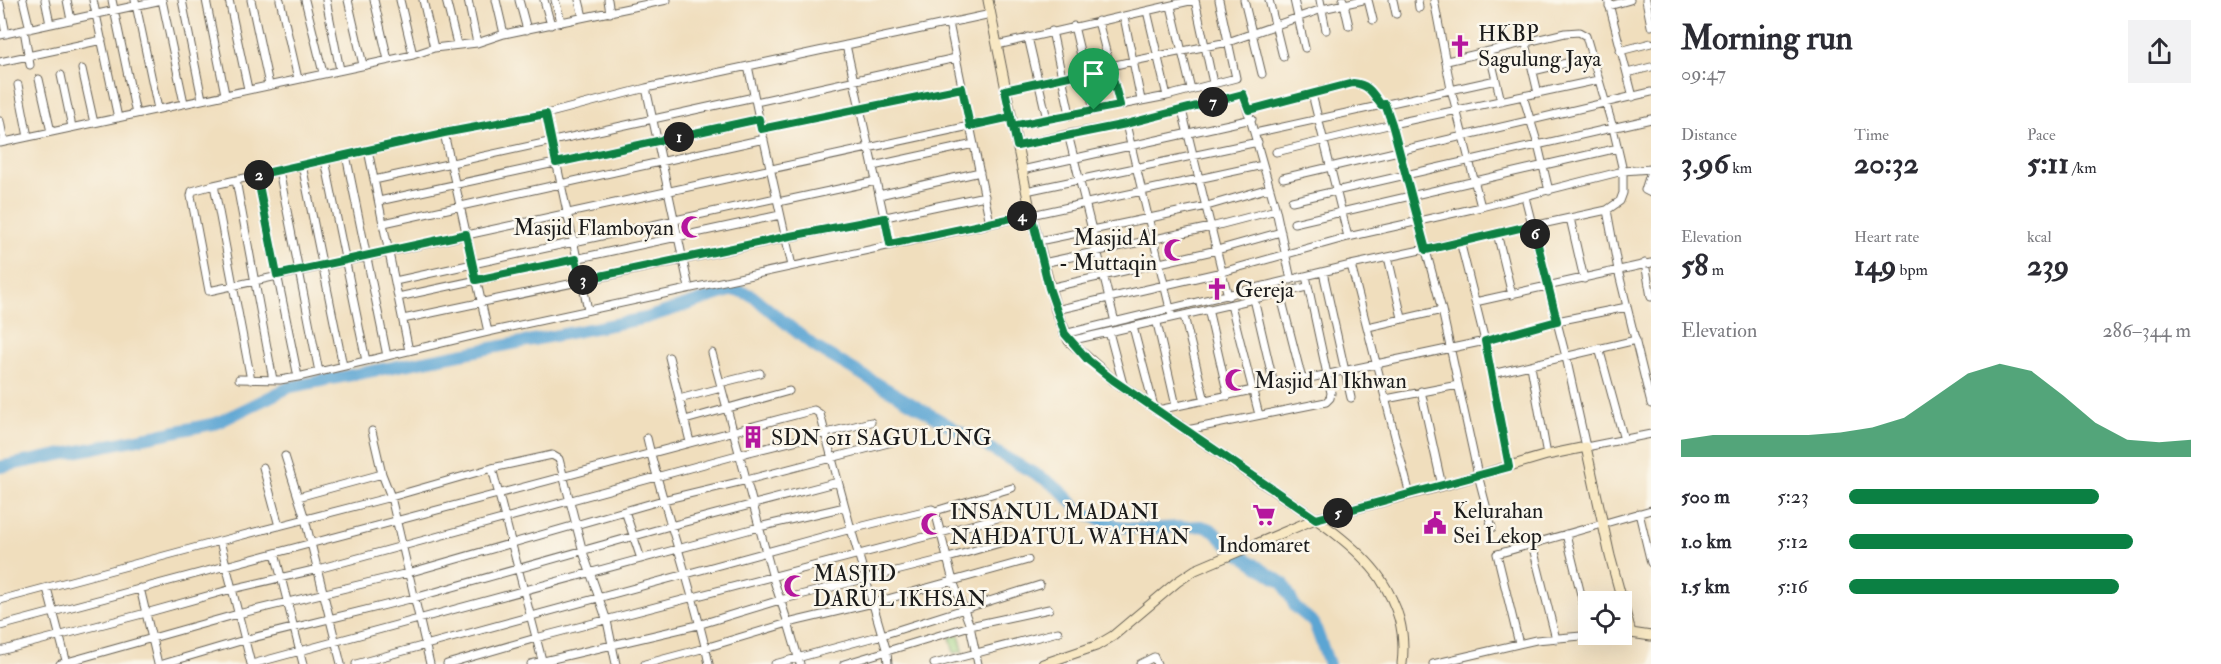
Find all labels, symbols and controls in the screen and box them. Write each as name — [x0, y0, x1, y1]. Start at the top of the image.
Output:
text: Morning run — [1681, 18, 1853, 59]
place label: HKBP Sagulung Jaya — [1478, 20, 1602, 73]
button: share — [2128, 20, 2191, 83]
church icon: HKBP Sagulung Jaya — [1447, 33, 1473, 59]
pin — [1068, 48, 1119, 110]
icon: arrive — [1077, 57, 1110, 90]
text: 09:47 — [1681, 61, 1726, 86]
pin: 7 — [1198, 87, 1228, 117]
text: 7 — [1209, 92, 1217, 112]
pin: 1 — [664, 122, 694, 152]
text: Distance — [1681, 125, 1737, 145]
text: Time — [1854, 125, 1889, 145]
text: Pace — [2027, 125, 2056, 145]
text: 1 — [676, 127, 682, 147]
text: 3.96 — [1681, 145, 1729, 182]
text: 20:32 — [1854, 145, 1919, 182]
text: 5:11 — [2027, 145, 2069, 182]
text: km — [1729, 158, 1752, 178]
text: /km — [2069, 158, 2097, 178]
pin: 2 — [244, 160, 274, 190]
text: 2 — [255, 165, 263, 185]
pin: 4 — [1007, 201, 1037, 231]
text: 4 — [1018, 206, 1026, 226]
place label: Masjid Flamboyan — [513, 214, 674, 242]
mosque icon: Masjid Flamboyan — [679, 214, 705, 240]
pin: 6 — [1520, 219, 1550, 249]
place label: Masjid Al - Muttaqin — [1059, 224, 1157, 277]
text: 6 — [1531, 224, 1539, 244]
text: Elevation — [1681, 227, 1742, 247]
text: Heart rate — [1854, 227, 1919, 247]
text: kcal — [2027, 227, 2052, 247]
mosque icon: Masjid Al - Muttaqin — [1162, 237, 1188, 263]
text: 58 — [1681, 247, 1708, 284]
text: 149 — [1854, 247, 1896, 284]
text: 239 — [2027, 247, 2069, 284]
text: m — [1708, 260, 1724, 280]
text: bpm — [1896, 260, 1928, 280]
pin: 3 — [568, 265, 598, 295]
text: 3 — [580, 270, 586, 290]
church icon: Gereja — [1204, 276, 1230, 302]
place label: Gereja — [1235, 276, 1295, 304]
text: Elevation — [1681, 318, 1757, 343]
text: 286–344 m — [2102, 318, 2191, 343]
mosque icon: Masjid Al Ikhwan — [1223, 367, 1249, 393]
place label: Masjid Al Ikhwan — [1254, 367, 1407, 395]
building icon: SDN 011 SAGULUNG — [740, 424, 766, 450]
place label: SDN 011 SAGULUNG — [771, 424, 991, 452]
text: 500 m — [1681, 484, 1730, 509]
text: 5:23 — [1777, 484, 1809, 509]
place label: Kelurahan Sei Lekop — [1453, 497, 1543, 551]
place label: INSANUL MADANI NAHDATUL WATHAN — [950, 498, 1190, 551]
pin: 5 — [1323, 498, 1353, 528]
supermarket icon: Indomaret — [1251, 502, 1277, 528]
text: 5 — [1334, 503, 1342, 523]
public building icon: Kelurahan Sei Lekop — [1422, 510, 1448, 536]
mosque icon: INSANUL MADANI NAHDATUL WATHAN — [919, 511, 945, 537]
text: 1.0 km — [1681, 529, 1732, 554]
text: 5:12 — [1777, 529, 1808, 554]
place label: Indomaret — [1218, 531, 1310, 559]
place label: MASJID DARUL IKHSAN — [813, 560, 987, 613]
mosque icon: MASJID DARUL IKHSAN — [782, 573, 808, 599]
text: 1.5 km — [1681, 574, 1730, 599]
text: 5:16 — [1777, 574, 1808, 599]
map controls — [1578, 591, 1632, 645]
button: locate — [1578, 591, 1632, 645]

